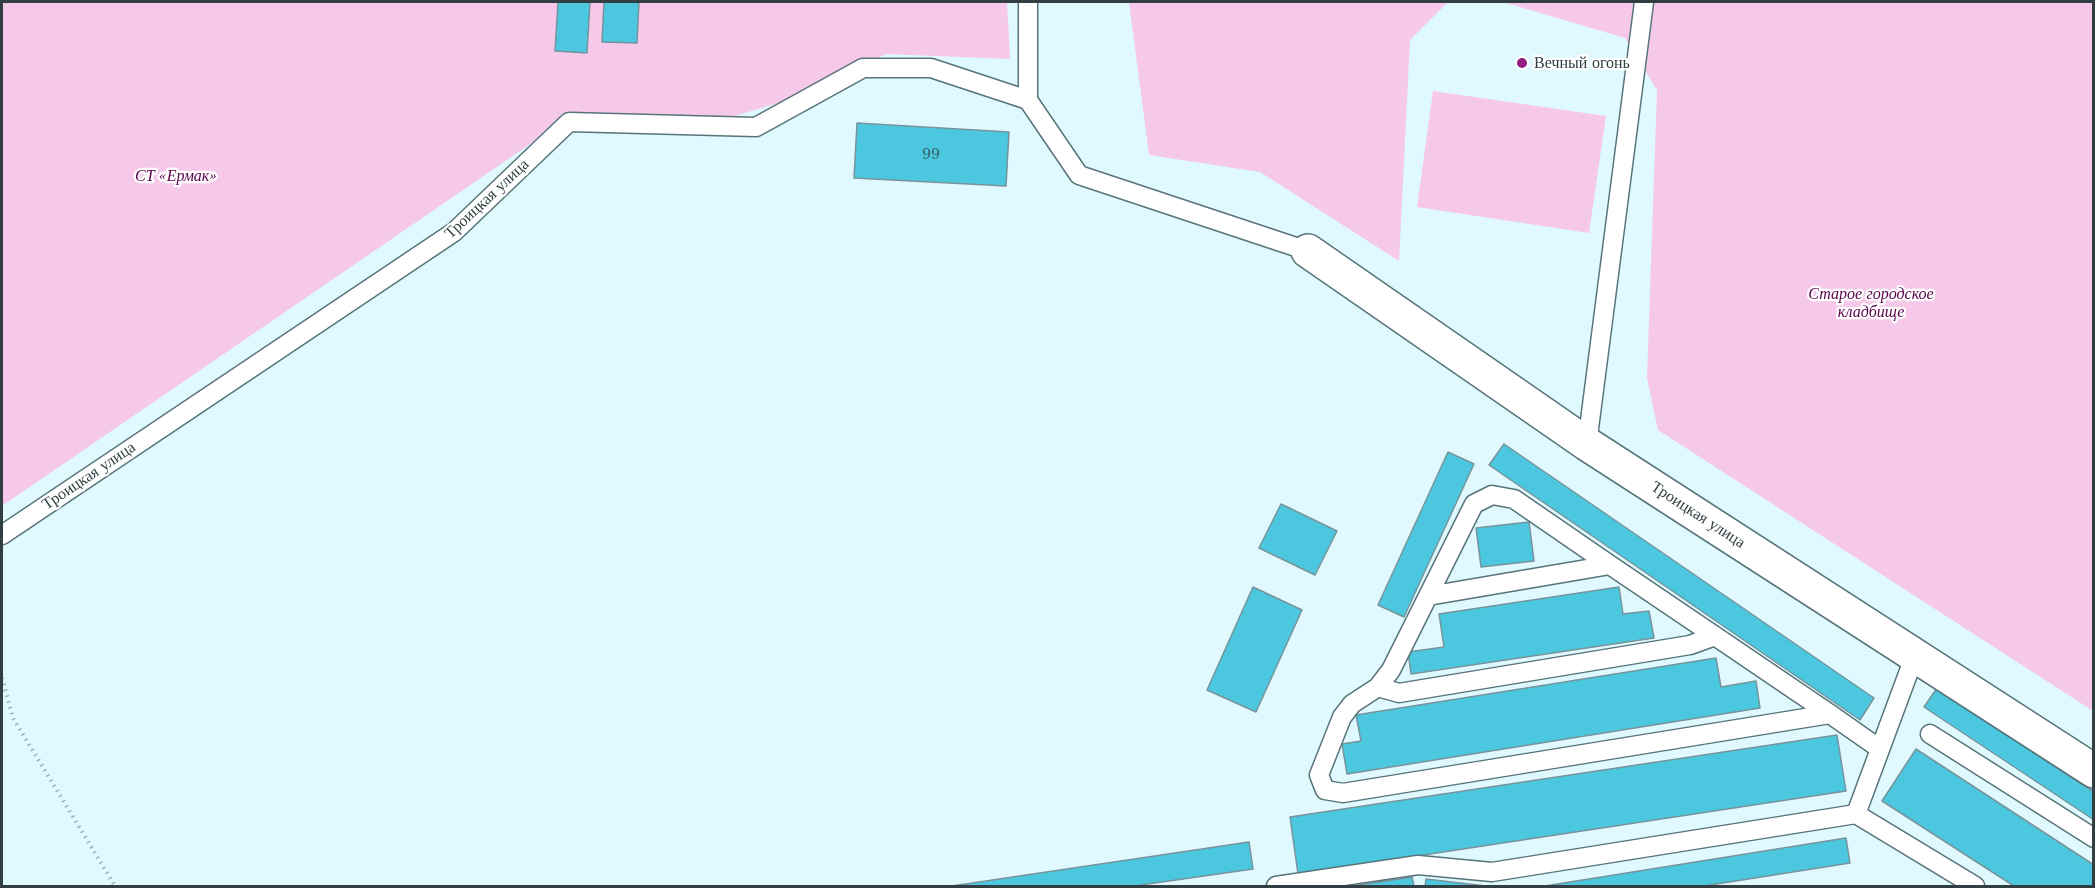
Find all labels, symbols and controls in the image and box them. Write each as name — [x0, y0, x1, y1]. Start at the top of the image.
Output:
place label: Вечный огонь — [1534, 53, 1630, 73]
marker: Вечный огонь — [1515, 56, 1529, 70]
house number: 99 — [922, 147, 940, 163]
street label: Троицкая улица — [441, 155, 533, 243]
park label: СТ «Ермак» — [135, 166, 217, 186]
park label: Старое городское кладбище — [1808, 284, 1934, 322]
street label: Троицкая улица — [39, 438, 139, 514]
street label: Троицкая улица — [1647, 477, 1749, 553]

